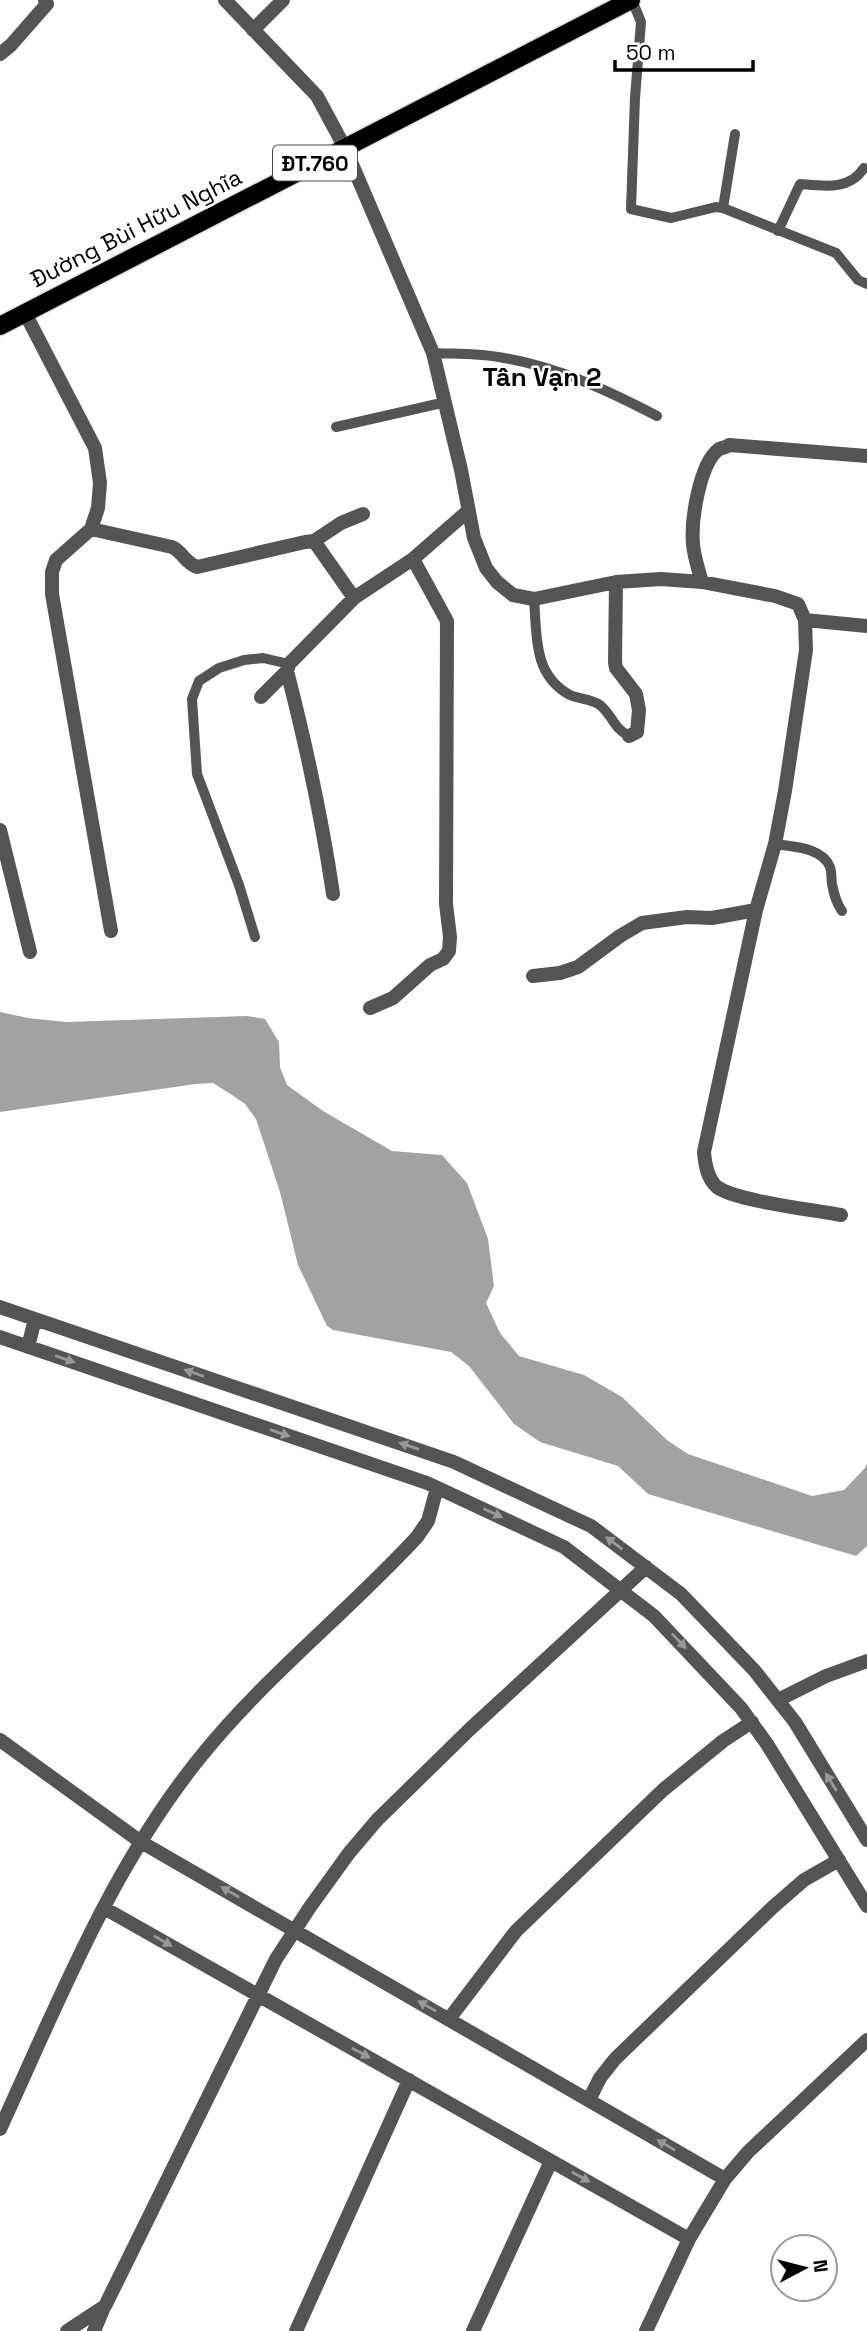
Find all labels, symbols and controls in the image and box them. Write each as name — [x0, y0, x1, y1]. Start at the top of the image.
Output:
scale bar — [615, 28, 753, 72]
text: 50 m — [626, 39, 676, 66]
road number: ĐT.760 — [273, 146, 357, 180]
street label: Đường Bùi Hữu Nghĩa — [25, 162, 247, 294]
district label: Tân Vạn 2 — [483, 360, 601, 394]
one-way arrow — [54, 1354, 75, 1365]
one-way arrow — [183, 1367, 204, 1378]
one-way arrow — [270, 1428, 291, 1439]
one-way arrow — [399, 1440, 420, 1451]
one-way arrow — [482, 1508, 503, 1519]
one-way arrow — [605, 1536, 624, 1550]
one-way arrow — [670, 1632, 686, 1649]
one-way arrow — [825, 1772, 838, 1791]
one-way arrow — [220, 1886, 239, 1899]
one-way arrow — [153, 1935, 173, 1947]
one-way arrow — [417, 2000, 436, 2012]
one-way arrow — [352, 2047, 371, 2059]
one-way arrow — [657, 2138, 676, 2151]
one-way arrow — [571, 2171, 590, 2183]
north arrow — [769, 2233, 839, 2303]
text: N — [807, 2258, 834, 2274]

